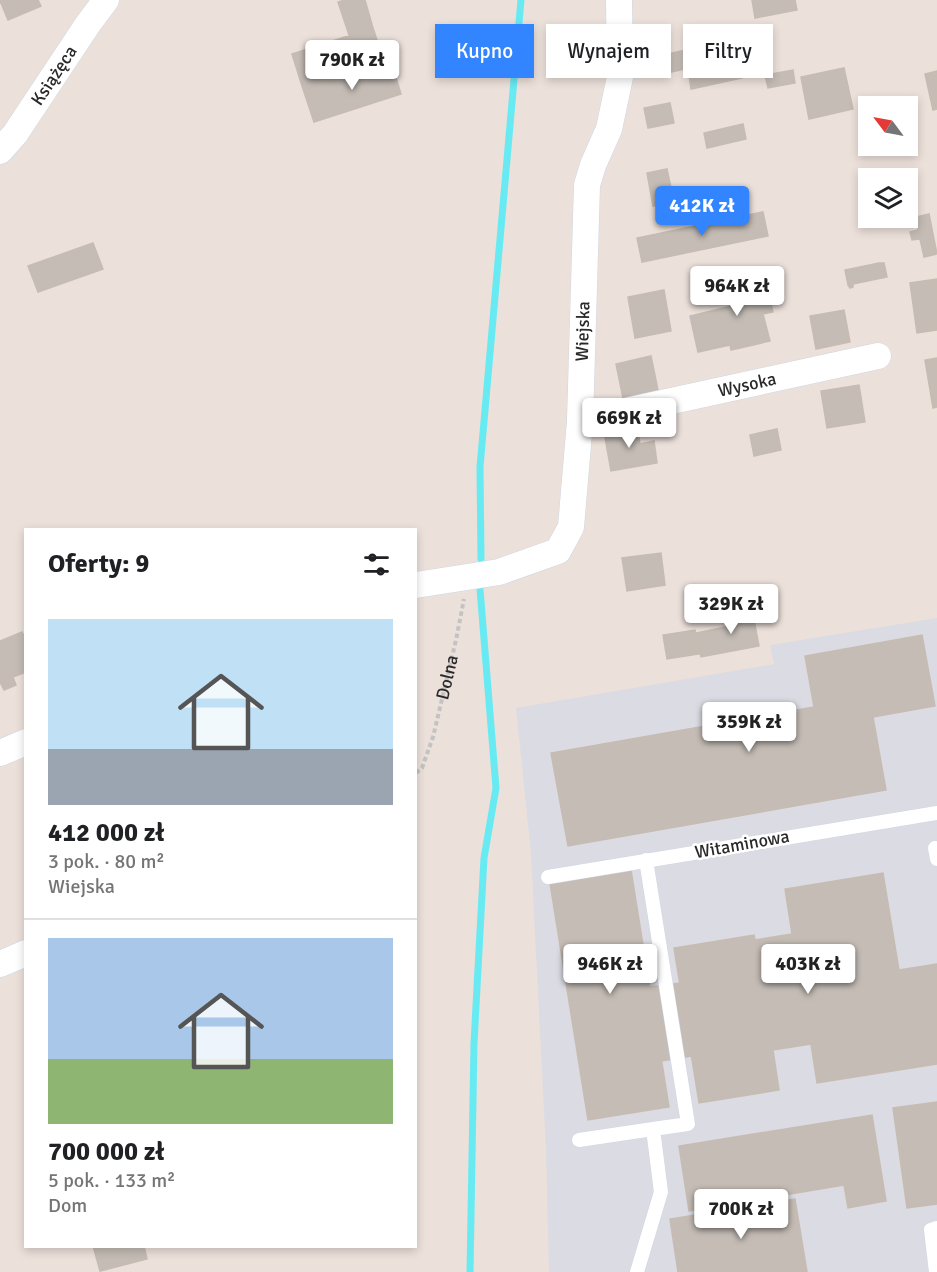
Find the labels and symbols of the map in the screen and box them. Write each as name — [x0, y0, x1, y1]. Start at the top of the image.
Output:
pin: 790K zł — [297, 40, 407, 91]
street label: Książęca — [26, 41, 82, 109]
north arrow — [858, 96, 918, 156]
pin: 412K zł — [647, 186, 757, 237]
pin: 964K zł — [682, 266, 792, 317]
street label: Wiejska — [571, 301, 595, 362]
street label: Wysoka — [716, 368, 778, 402]
pin: 669K zł — [574, 398, 684, 449]
pin: 329K zł — [676, 584, 786, 635]
street label: Dolna — [431, 653, 463, 702]
pin: 359K zł — [694, 702, 804, 753]
street label: Witaminowa — [693, 825, 791, 863]
pin: 946K zł — [555, 944, 665, 995]
pin: 403K zł — [753, 944, 863, 995]
pin: 700K zł — [686, 1189, 796, 1240]

